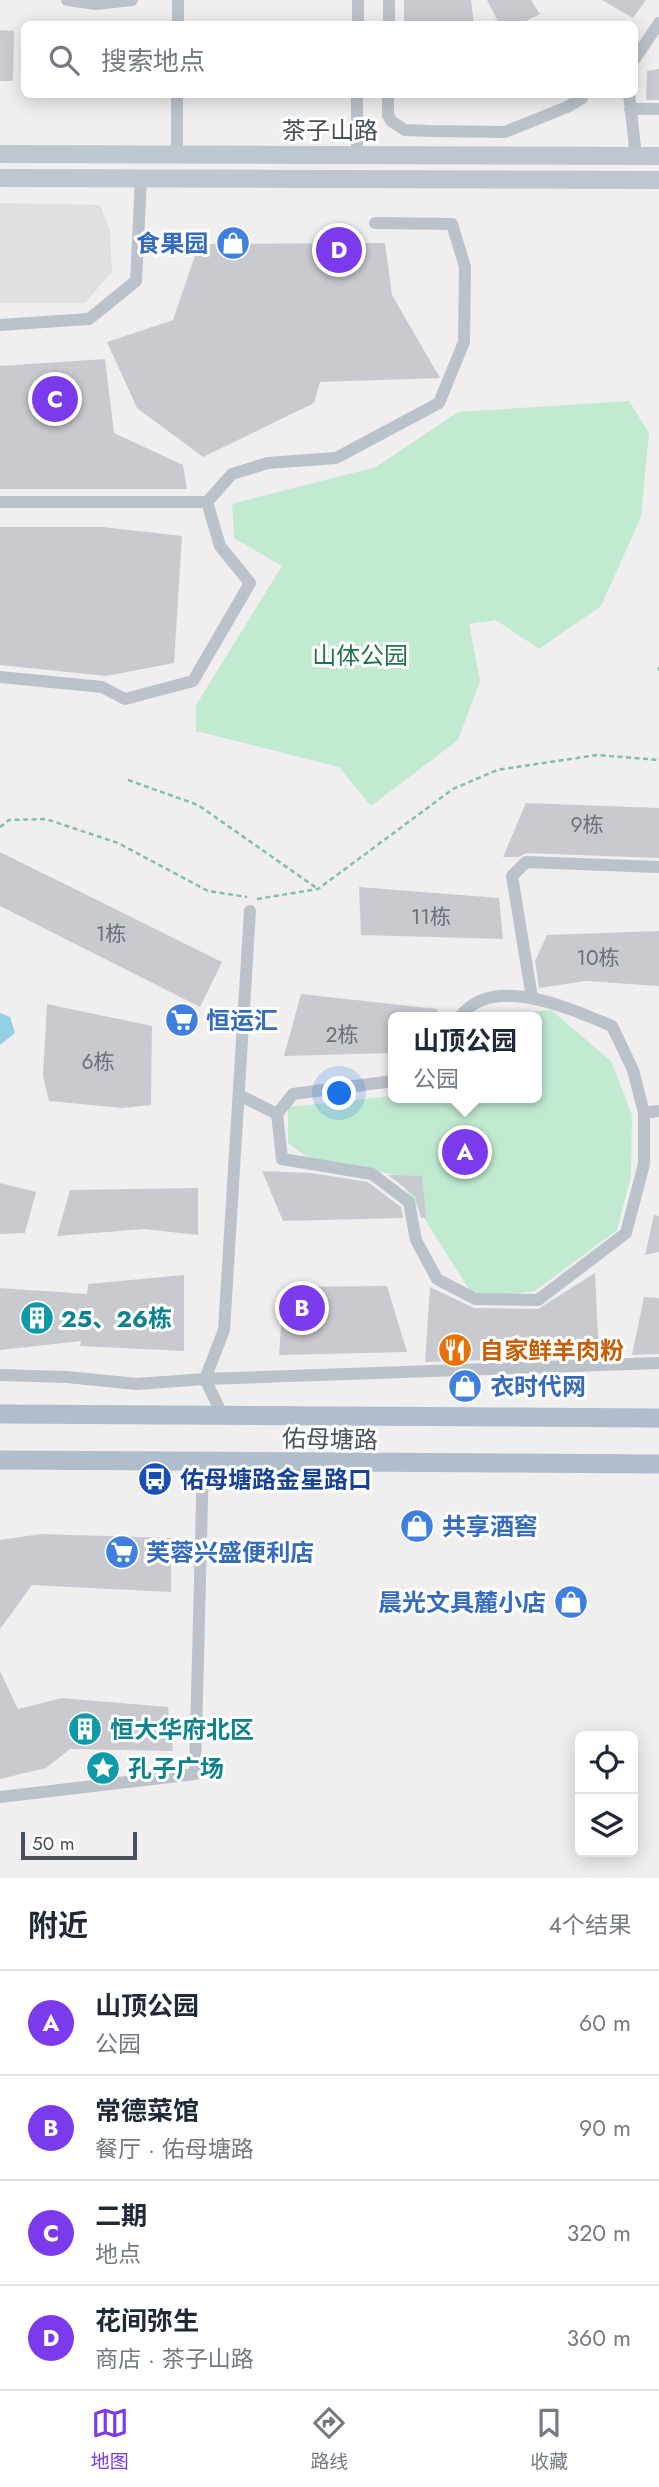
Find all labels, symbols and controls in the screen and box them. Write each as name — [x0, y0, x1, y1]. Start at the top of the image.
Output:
search box — [21, 21, 638, 98]
icon: search — [45, 41, 83, 79]
text: 搜索地点 — [101, 42, 205, 80]
street label: 茶子山路 — [282, 113, 378, 148]
shop icon: 食果园 — [214, 224, 252, 262]
pin: D — [316, 224, 362, 276]
place label: 食果园 — [136, 226, 208, 261]
pin: C — [32, 373, 78, 425]
park label: 山体公园 — [312, 638, 408, 673]
house number: 9栋 — [570, 810, 604, 840]
house number: 11栋 — [411, 902, 451, 932]
house number: 1栋 — [96, 919, 126, 949]
house number: 10栋 — [576, 943, 620, 973]
supermarket icon: 恒运汇 — [163, 1001, 201, 1039]
place label: 恒运汇 — [206, 1003, 278, 1038]
popup — [388, 1012, 542, 1103]
house number: 2栋 — [326, 1020, 358, 1050]
text: 山顶公园 — [413, 1022, 517, 1060]
house number: 6栋 — [81, 1047, 115, 1077]
text: 公园 — [413, 1062, 459, 1096]
your location — [322, 1076, 356, 1110]
pin: A — [442, 1126, 488, 1178]
pin: B — [279, 1282, 325, 1334]
building icon: 25、26栋 — [18, 1299, 56, 1337]
place label: 25、26栋 — [61, 1301, 172, 1336]
restaurant icon: 自家鲜羊肉粉 — [436, 1331, 474, 1369]
place label: 自家鲜羊肉粉 — [480, 1333, 624, 1368]
shop icon: 衣时代网 — [446, 1367, 484, 1405]
place label: 衣时代网 — [490, 1369, 586, 1404]
street label: 佑母塘路 — [282, 1421, 378, 1457]
bus stop icon: 佑母塘路金星路口 — [136, 1460, 174, 1498]
place label: 佑母塘路金星路口 — [180, 1462, 372, 1497]
shop icon: 共享酒窖 — [398, 1507, 436, 1545]
place label: 共享酒窖 — [442, 1509, 538, 1544]
supermarket icon: 芙蓉兴盛便利店 — [103, 1533, 141, 1571]
place label: 芙蓉兴盛便利店 — [146, 1535, 314, 1570]
shop icon: 晨光文具麓小店 — [552, 1583, 590, 1621]
place label: 晨光文具麓小店 — [378, 1585, 546, 1620]
building icon: 恒大华府北区 — [66, 1710, 104, 1748]
place label: 恒大华府北区 — [110, 1712, 254, 1747]
map controls — [575, 1731, 638, 1857]
button: locate — [575, 1731, 638, 1794]
place icon: 孔子广场 — [84, 1749, 122, 1787]
place label: 孔子广场 — [128, 1751, 224, 1786]
button: layers — [575, 1794, 638, 1857]
scale bar — [21, 1829, 136, 1861]
text: 50 m — [32, 1830, 75, 1857]
text: 附近 — [28, 1904, 88, 1947]
text: 4个结果 — [549, 1908, 631, 1942]
text: 山顶公园 — [95, 1987, 199, 2025]
text: A — [43, 2006, 59, 2040]
text: 60 m — [579, 2006, 631, 2040]
text: 公园 — [95, 2027, 141, 2061]
text: 常德菜馆 — [95, 2092, 199, 2130]
text: B — [43, 2111, 59, 2145]
text: 90 m — [579, 2111, 631, 2145]
text: 餐厅 · 佑母塘路 — [95, 2132, 254, 2166]
text: 二期 — [95, 2197, 147, 2235]
text: C — [43, 2216, 59, 2250]
text: 320 m — [567, 2216, 631, 2250]
text: 地点 — [95, 2237, 141, 2271]
text: 花间弥生 — [95, 2302, 199, 2340]
text: D — [43, 2321, 59, 2355]
text: 360 m — [567, 2321, 631, 2355]
text: 商店 · 茶子山路 — [95, 2342, 254, 2376]
tab: 地图 — [91, 2404, 129, 2475]
tab: 路线 — [310, 2404, 348, 2475]
tab: 收藏 — [530, 2404, 568, 2475]

